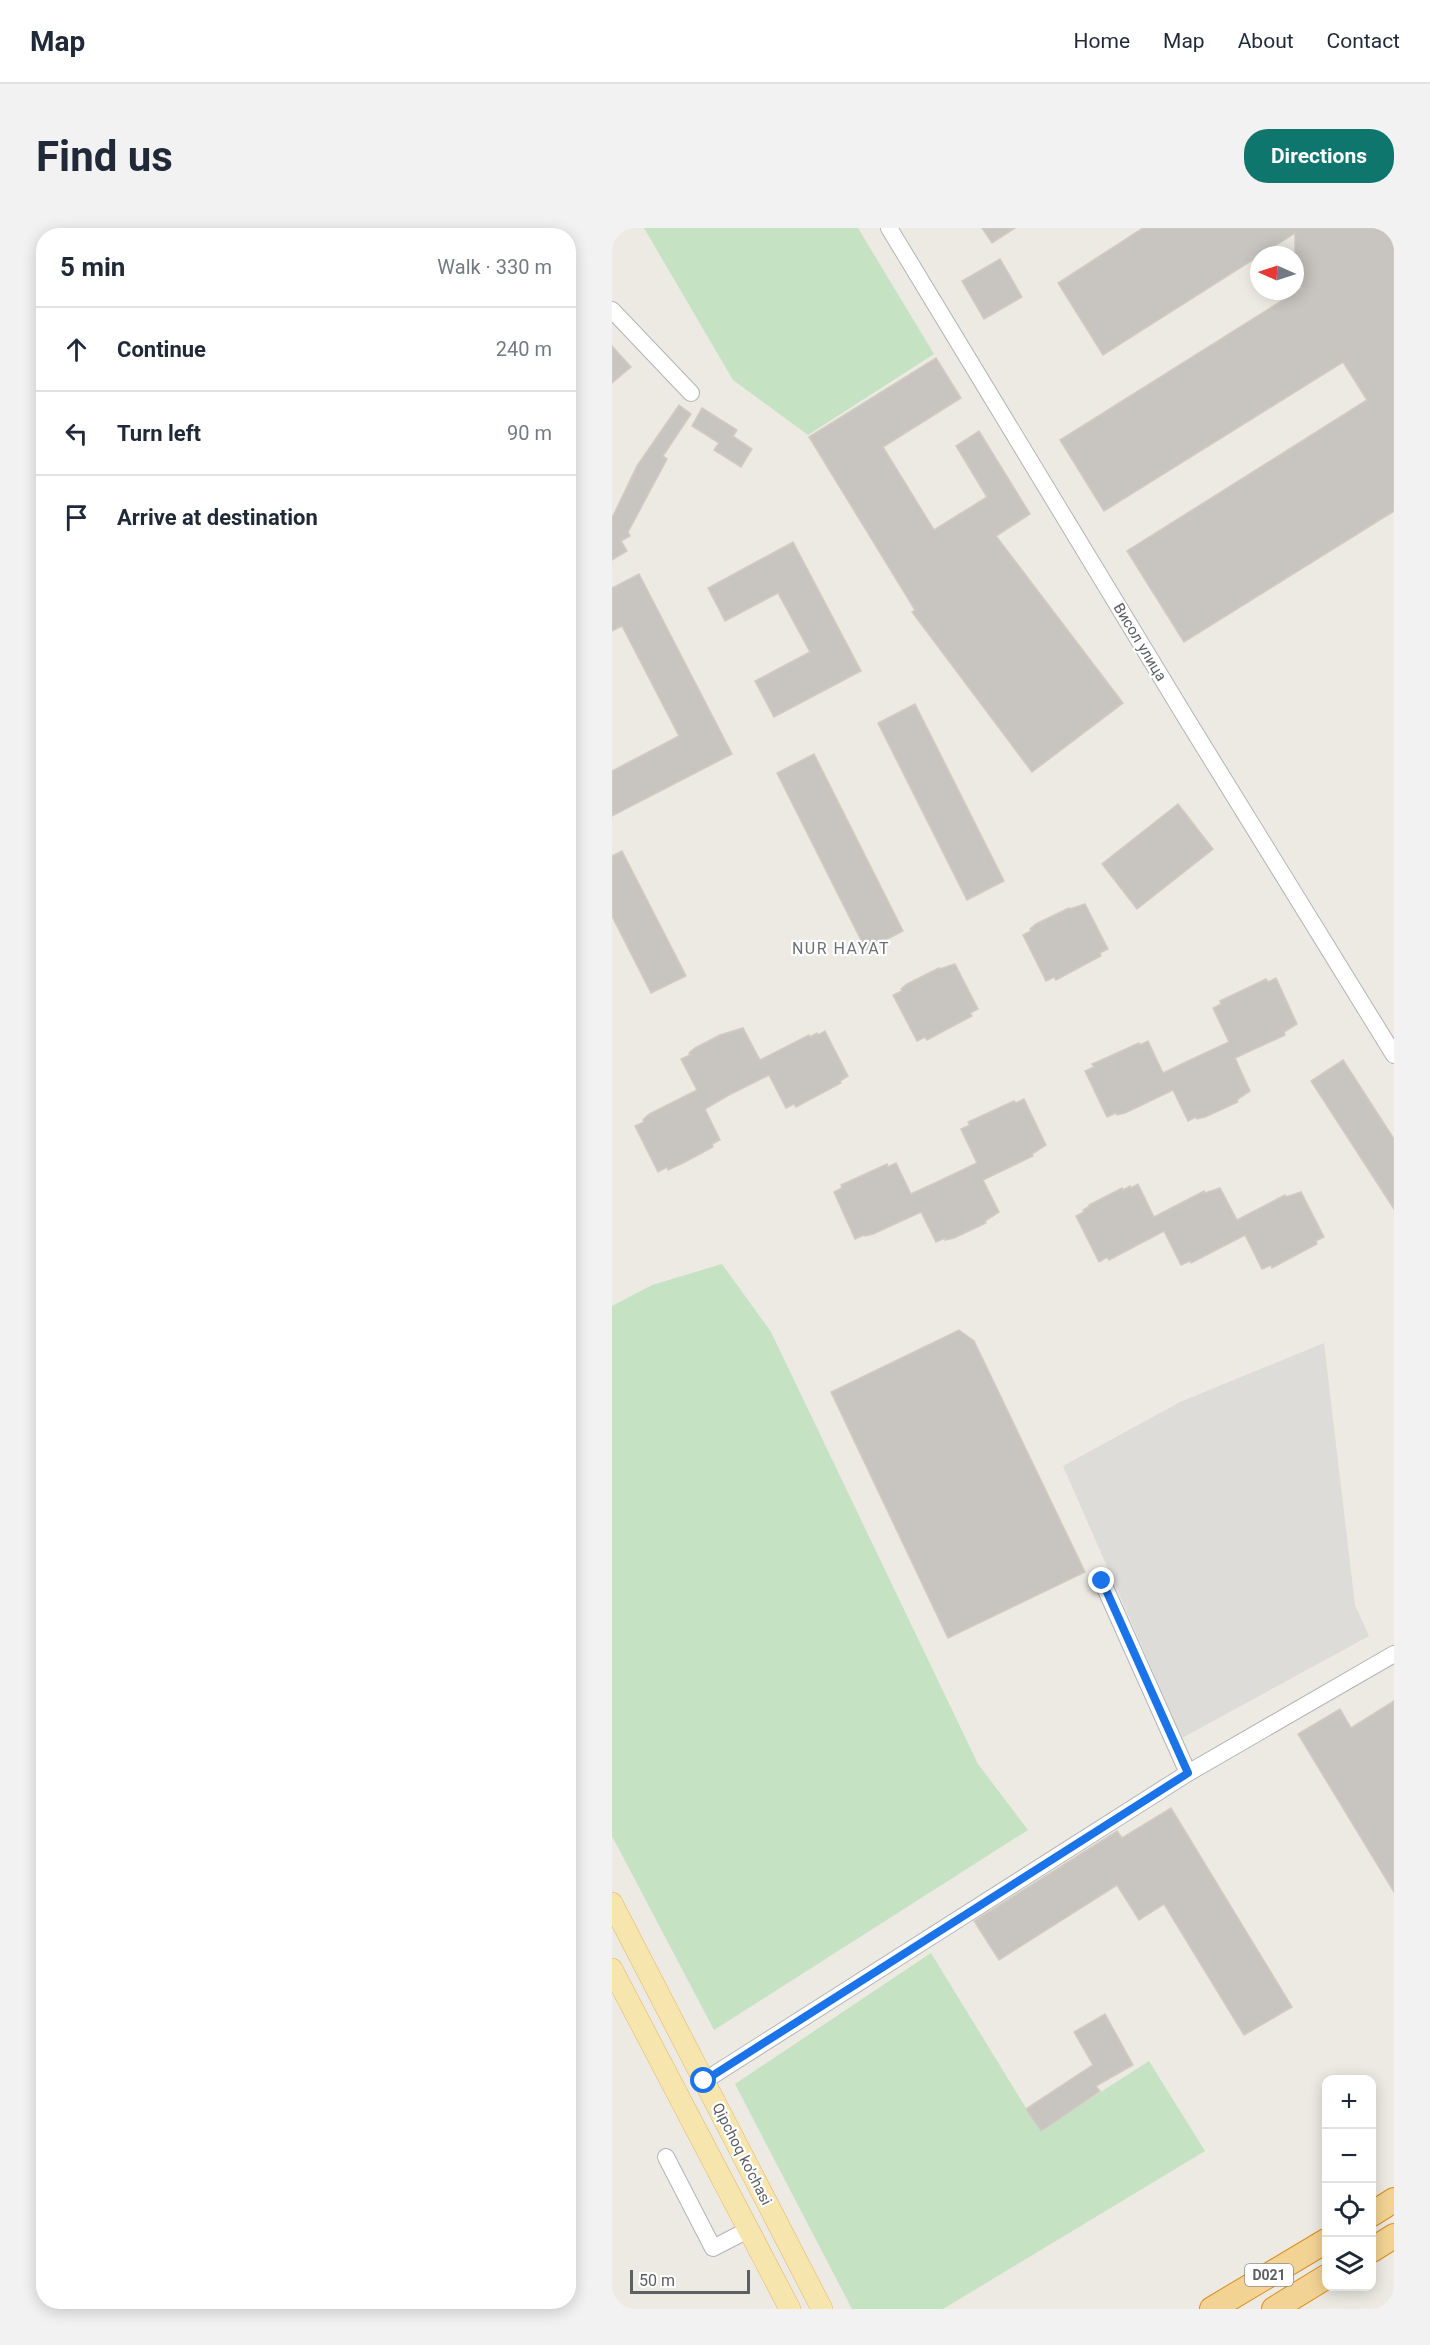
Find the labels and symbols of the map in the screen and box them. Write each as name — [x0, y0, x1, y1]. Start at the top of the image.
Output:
north arrow — [1250, 246, 1304, 300]
street label: Висол улица — [1110, 600, 1170, 684]
district label: NUR HAYAT — [792, 939, 890, 958]
route end — [1088, 1567, 1114, 1593]
route start — [690, 2067, 716, 2093]
street label: Qipchoq ko'chasi — [708, 2100, 776, 2208]
road number: D021 — [1245, 2264, 1293, 2286]
scale bar — [630, 2267, 750, 2294]

